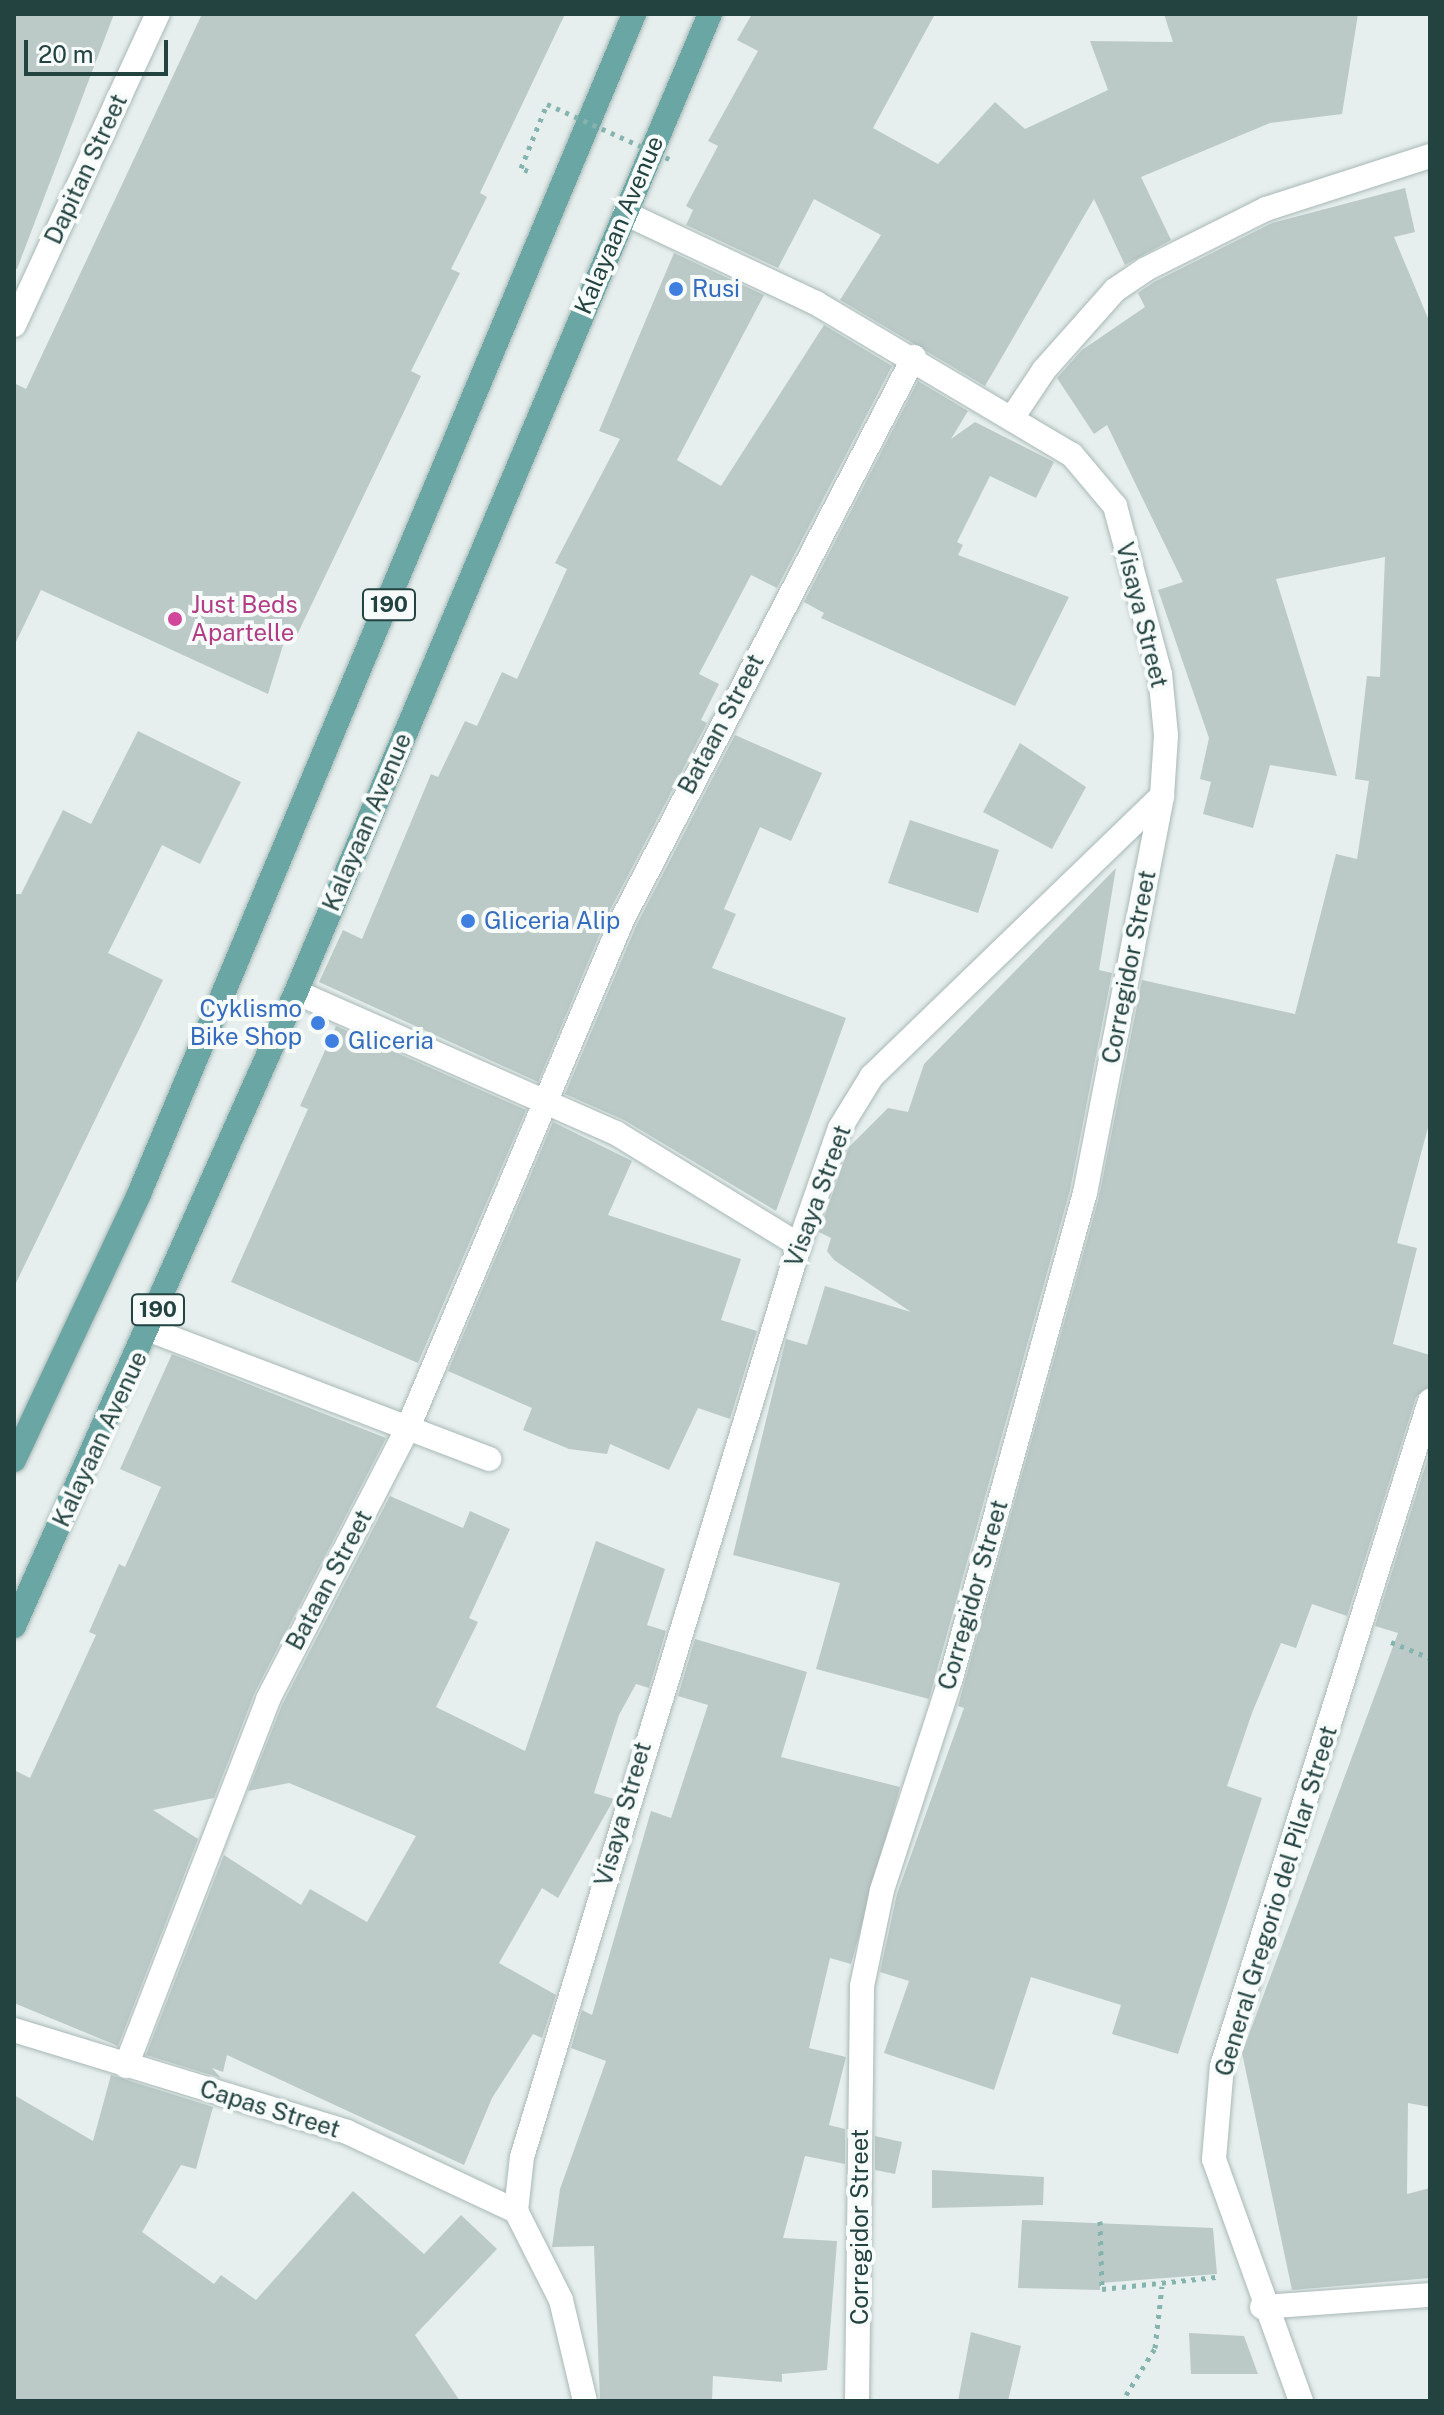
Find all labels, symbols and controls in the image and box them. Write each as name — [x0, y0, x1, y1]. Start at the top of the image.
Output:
scale bar — [28, 24, 172, 74]
text: 20 m — [38, 40, 94, 68]
street label: Dapitan Street — [39, 89, 133, 249]
street label: Kalayaan Avenue — [569, 132, 669, 318]
place label: Rusi — [692, 275, 740, 303]
marker: Rusi — [667, 280, 685, 298]
street label: Visaya Street — [1110, 539, 1174, 691]
road number: 190 — [361, 587, 417, 623]
place label: Just Beds Apartelle — [191, 591, 298, 647]
marker: Just Beds Apartelle — [166, 610, 184, 628]
street label: Bataan Street — [672, 649, 770, 799]
street label: Kalayaan Avenue — [317, 729, 417, 915]
street label: Corregidor Street — [1096, 868, 1162, 1066]
place label: Gliceria Alip — [484, 907, 620, 935]
marker: Gliceria Alip — [459, 912, 477, 930]
place label: Cyklismo Bike Shop — [190, 995, 302, 1051]
marker: Cyklismo Bike Shop — [309, 1014, 327, 1032]
place label: Gliceria — [348, 1027, 434, 1055]
marker: Gliceria — [323, 1032, 341, 1050]
street label: Visaya Street — [779, 1121, 857, 1271]
road number: 190 — [130, 1292, 186, 1328]
street label: Kalayaan Avenue — [47, 1347, 153, 1531]
street label: Corregidor Street — [932, 1497, 1014, 1693]
street label: Bataan Street — [280, 1505, 378, 1655]
street label: General Gregorio del Pilar Street — [1209, 1722, 1343, 2080]
street label: Visaya Street — [589, 1738, 657, 1890]
street label: Capas Street — [196, 2074, 344, 2144]
street label: Corregidor Street — [846, 2129, 874, 2325]

